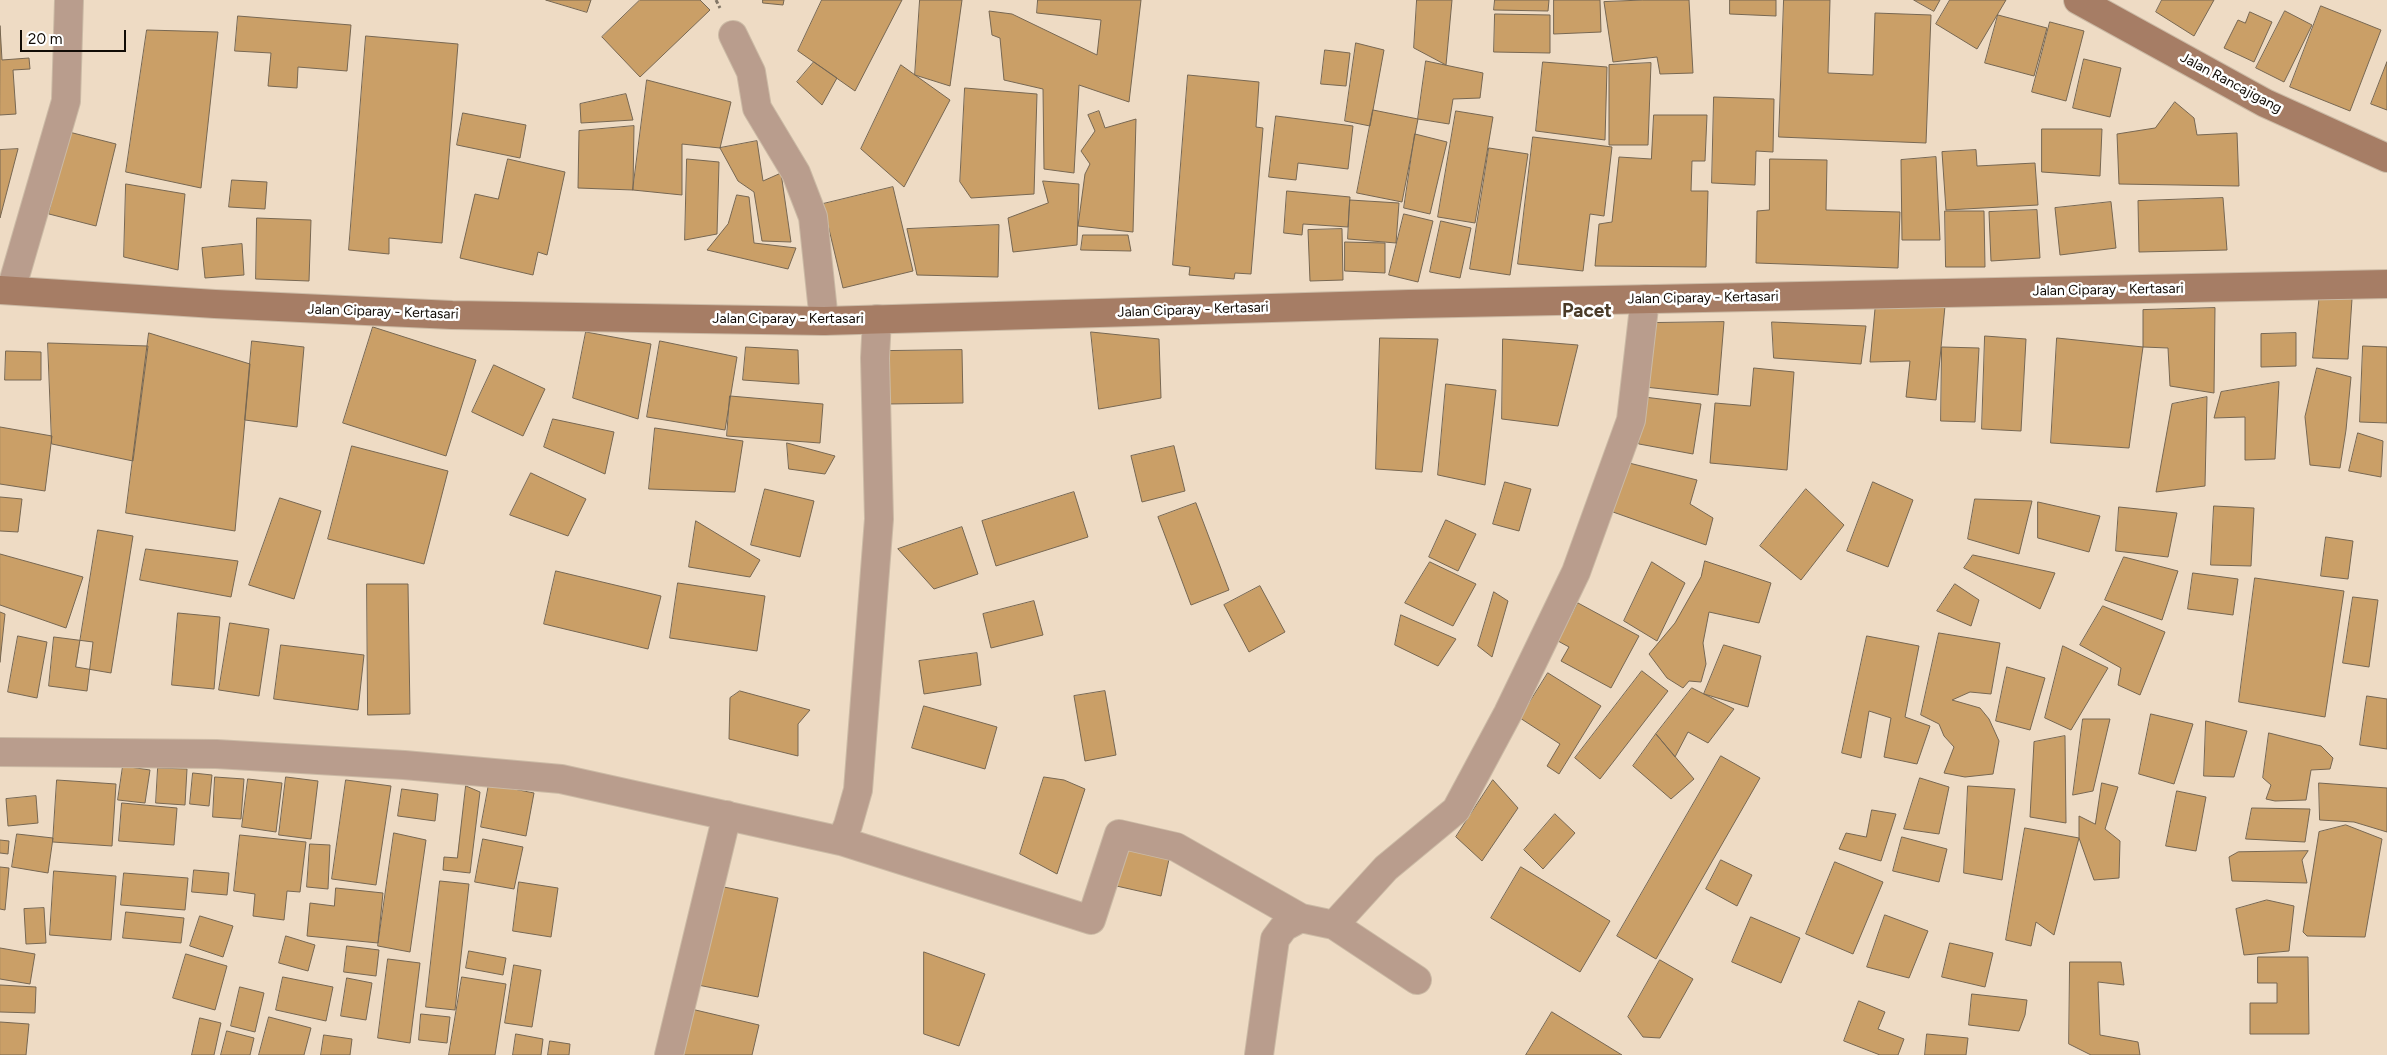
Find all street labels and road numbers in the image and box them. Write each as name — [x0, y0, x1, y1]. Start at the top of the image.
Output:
street label: Jalan Rancajigang — [2177, 49, 2285, 117]
street label: Jalan Ciparay - Kertasari — [2032, 280, 2184, 300]
street label: Jalan Ciparay - Kertasari — [1627, 288, 1779, 308]
street label: Jalan Ciparay - Kertasari — [1117, 299, 1269, 321]
street label: Jalan Ciparay - Kertasari — [307, 301, 459, 323]
street label: Jalan Ciparay - Kertasari — [712, 311, 864, 327]

